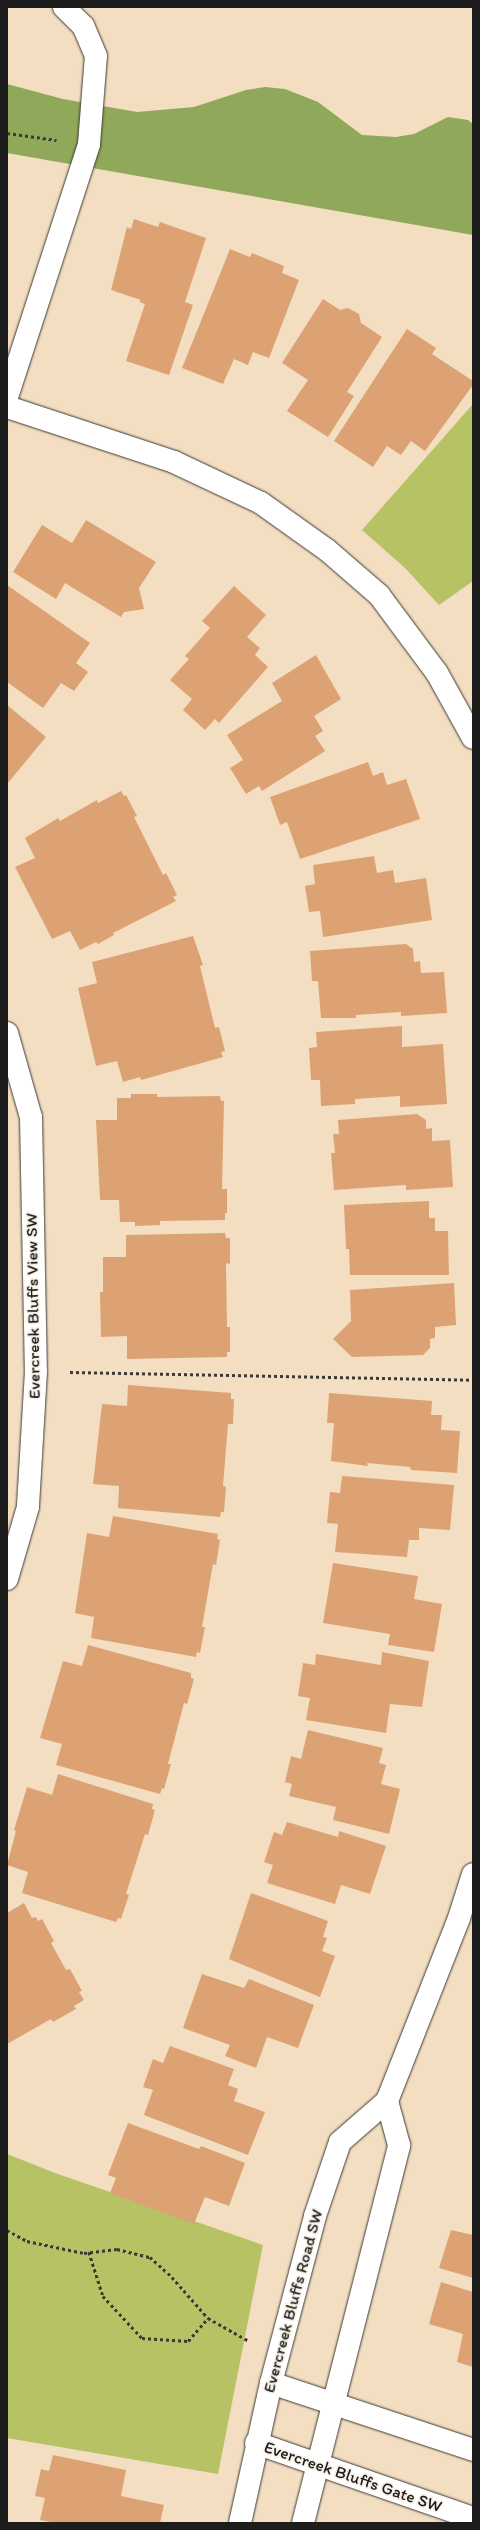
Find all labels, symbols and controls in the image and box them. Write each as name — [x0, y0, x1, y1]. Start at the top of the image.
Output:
street label: Evercreek Bluffs View SW — [21, 1213, 45, 1399]
street label: Evercreek Bluffs Road SW — [259, 2207, 327, 2395]
street label: Evercreek Bluffs Gate SW — [261, 2437, 445, 2517]

